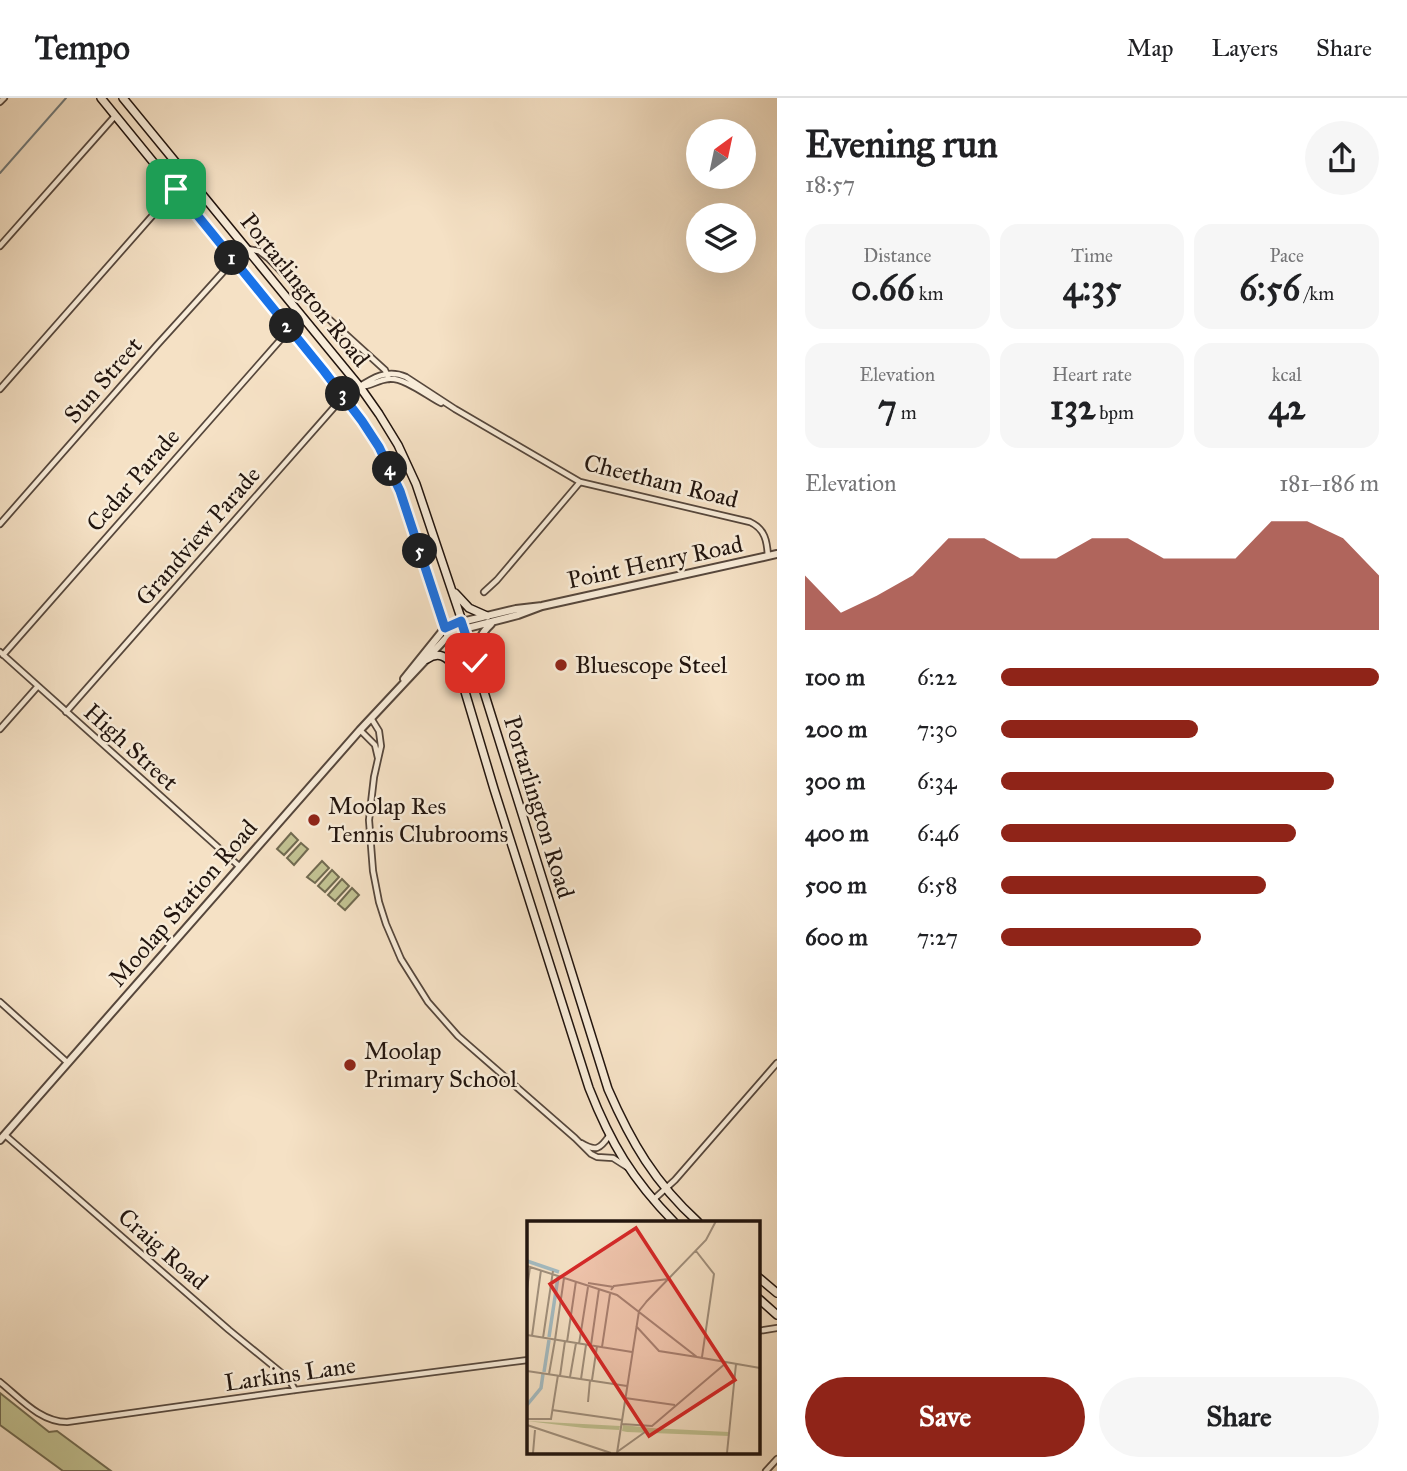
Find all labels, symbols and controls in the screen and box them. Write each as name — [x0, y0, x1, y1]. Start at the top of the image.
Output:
text: Tempo — [35, 28, 130, 68]
text: Map — [1127, 33, 1174, 63]
text: Layers — [1212, 33, 1278, 63]
text: Share — [1316, 33, 1372, 63]
north arrow — [686, 119, 756, 189]
map controls — [686, 119, 756, 273]
text: Evening run — [805, 121, 998, 167]
button: share — [1305, 121, 1379, 195]
pin — [146, 159, 206, 219]
icon: arrive — [157, 170, 195, 208]
text: 18:57 — [805, 170, 855, 198]
button: layers — [686, 203, 756, 273]
street label: Portarlington Road — [234, 207, 376, 373]
pin: 1 — [215, 240, 250, 276]
text: Distance — [863, 244, 931, 267]
text: Time — [1071, 244, 1113, 267]
text: Pace — [1269, 244, 1304, 267]
text: 1 — [228, 246, 235, 269]
text: 0.66 — [851, 267, 915, 310]
text: 4:35 — [1063, 267, 1121, 310]
text: 6:56 — [1239, 267, 1300, 310]
text: km — [915, 282, 944, 305]
text: /km — [1300, 282, 1334, 305]
pin: 2 — [270, 308, 304, 344]
text: 2 — [282, 314, 291, 337]
street label: Sun Street — [57, 330, 149, 429]
text: Elevation — [860, 363, 935, 386]
text: Heart rate — [1052, 363, 1132, 386]
text: kcal — [1272, 363, 1302, 386]
pin: 3 — [326, 376, 360, 412]
text: 3 — [339, 382, 346, 405]
text: 7 — [878, 386, 897, 429]
text: 132 — [1050, 386, 1095, 429]
text: 42 — [1268, 386, 1305, 429]
text: m — [897, 401, 917, 424]
text: bpm — [1095, 401, 1134, 424]
street label: Cedar Parade — [80, 422, 186, 538]
street label: Cheetham Road — [581, 447, 741, 515]
pin: 4 — [372, 452, 408, 486]
text: 4 — [384, 457, 395, 480]
street label: Grandview Parade — [129, 460, 267, 612]
text: Elevation — [805, 469, 896, 497]
text: 181–186 m — [1279, 469, 1379, 497]
street label: Point Henry Road — [565, 529, 745, 595]
pin: 5 — [402, 533, 438, 568]
text: 5 — [415, 539, 424, 562]
pin — [445, 633, 505, 693]
icon: check — [456, 644, 494, 682]
place label: Bluescope Steel — [575, 650, 728, 680]
marker: Bluescope Steel — [553, 657, 569, 673]
text: 100 m — [805, 663, 865, 691]
text: 6:22 — [917, 663, 957, 691]
street label: High Street — [78, 697, 185, 798]
street label: Portarlington Road — [497, 712, 581, 902]
text: 200 m — [805, 715, 867, 743]
text: 7:30 — [917, 715, 958, 743]
text: 300 m — [805, 767, 865, 795]
text: 6:34 — [917, 767, 957, 795]
place label: Moolap Res Tennis Clubrooms — [328, 791, 508, 849]
marker: Moolap Res Tennis Clubrooms — [306, 812, 322, 828]
street label: Moolap Station Road — [102, 813, 264, 993]
text: 400 m — [805, 819, 869, 847]
text: 6:46 — [917, 819, 959, 847]
text: 500 m — [805, 871, 867, 899]
text: 6:58 — [917, 871, 958, 899]
text: 600 m — [805, 923, 868, 951]
text: 7:27 — [917, 923, 958, 951]
place label: Moolap Primary School — [364, 1036, 518, 1094]
marker: Moolap Primary School — [342, 1057, 358, 1073]
street label: Craig Road — [112, 1202, 214, 1296]
inset map — [527, 1221, 760, 1454]
street label: Larkins Lane — [222, 1350, 358, 1398]
button: Save — [805, 1377, 1085, 1457]
button: Share — [1099, 1377, 1379, 1457]

